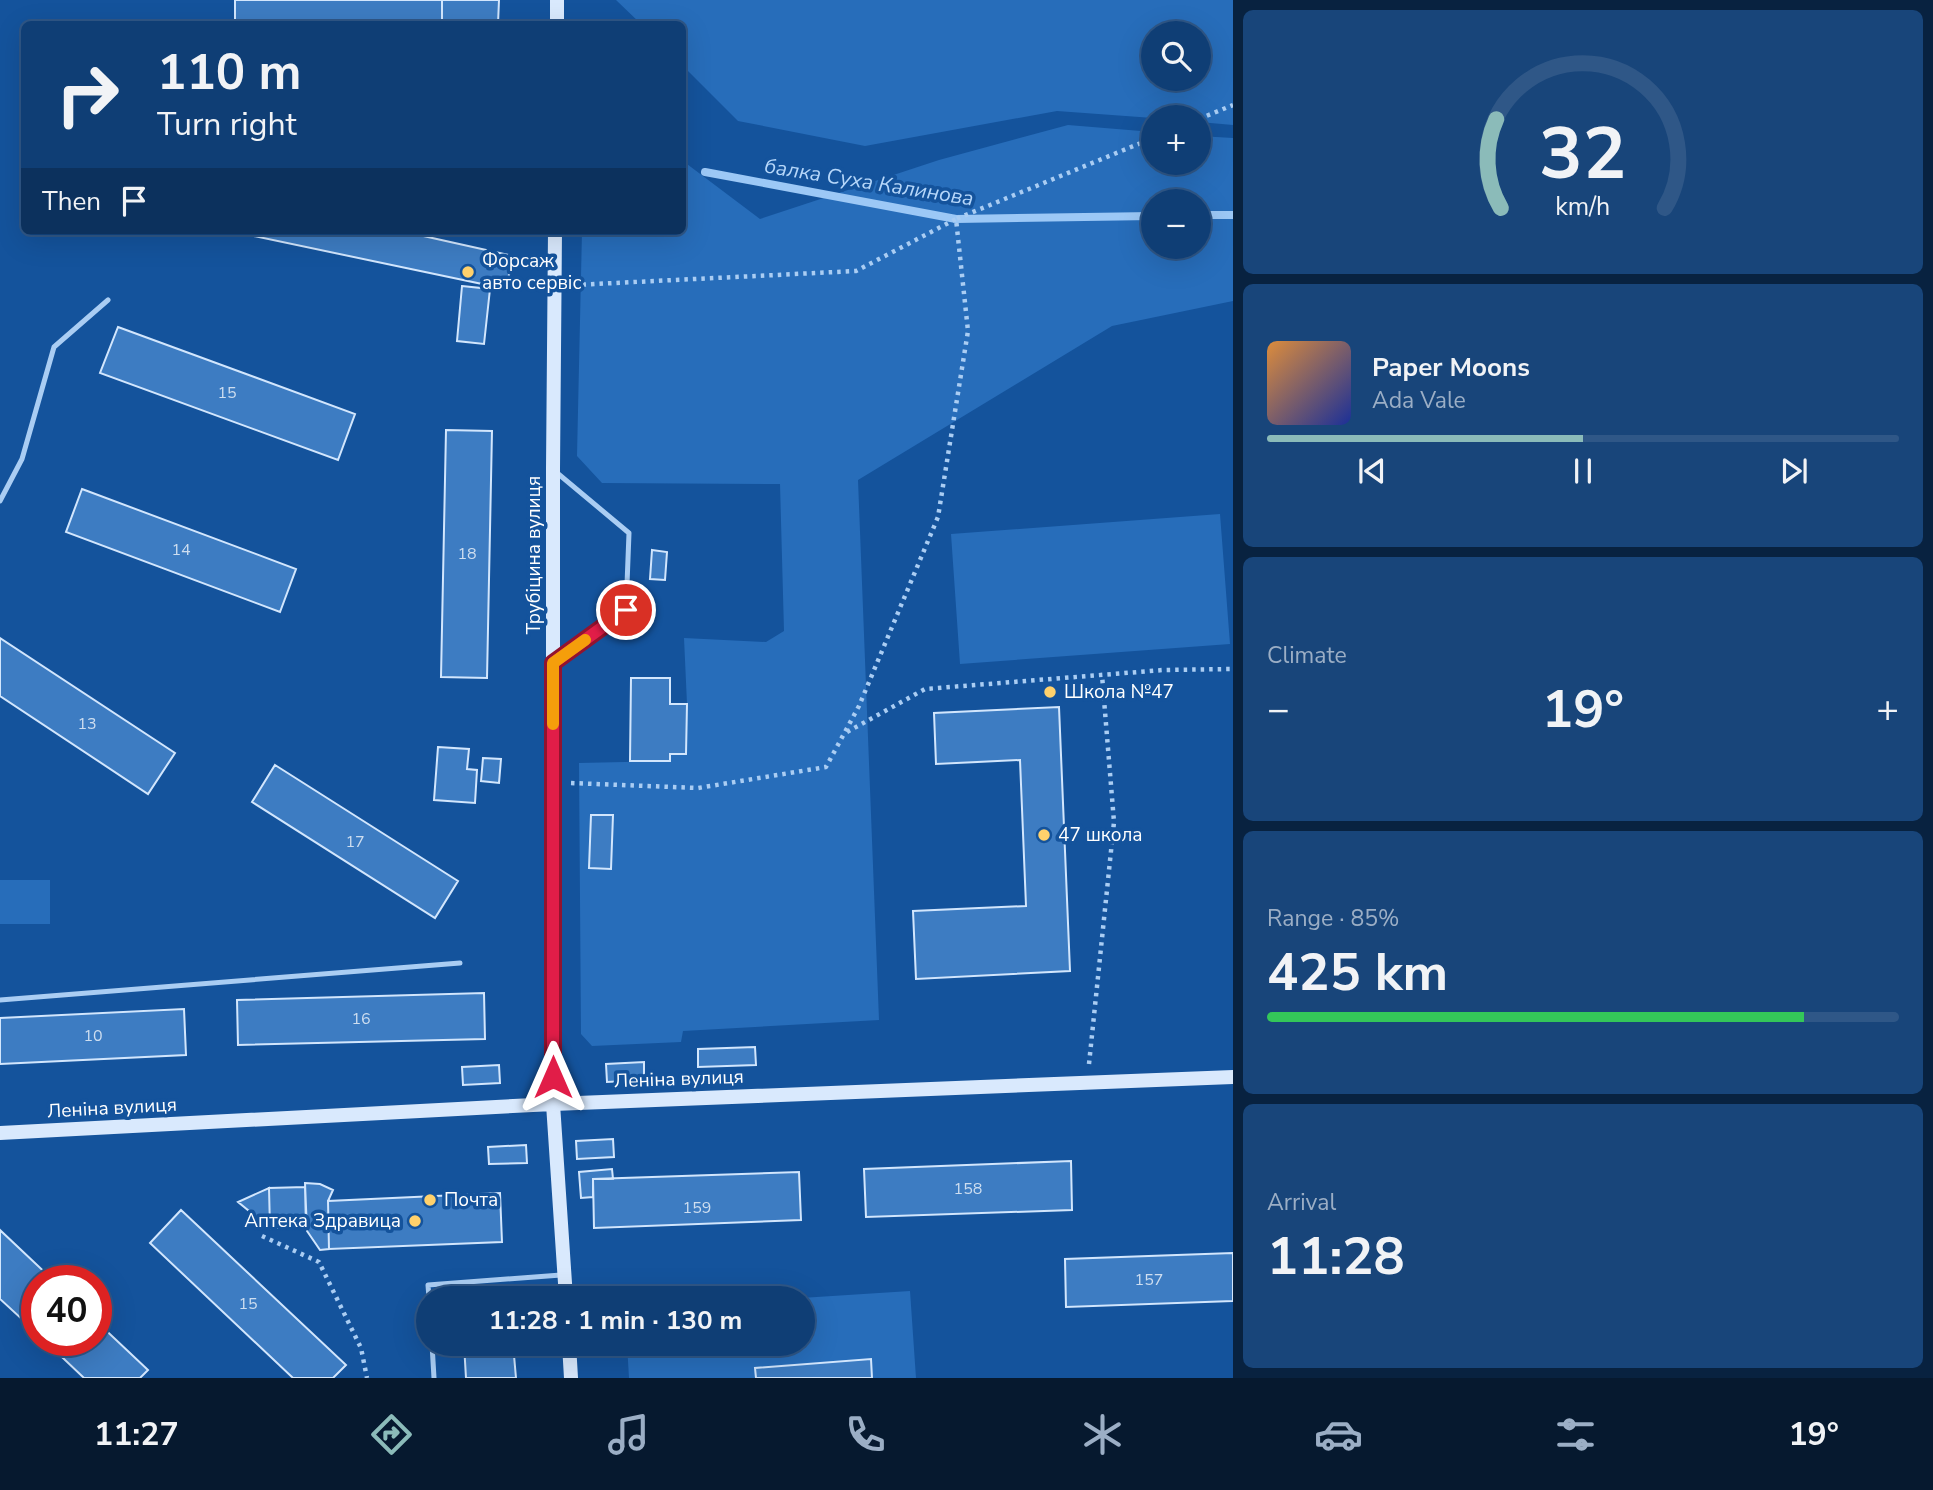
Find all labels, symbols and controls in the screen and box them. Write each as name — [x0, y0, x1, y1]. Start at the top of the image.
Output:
map controls — [1141, 21, 1211, 259]
button: search — [1141, 21, 1211, 91]
text: 110 m — [157, 39, 301, 106]
icon: right — [42, 49, 133, 140]
text: Turn right — [157, 103, 297, 146]
text: 32 — [1539, 104, 1627, 204]
button: + — [1141, 105, 1211, 175]
water label: балка Суха Калинова — [762, 152, 976, 212]
icon: arrive — [115, 182, 153, 220]
text: Then — [42, 184, 101, 219]
button: − — [1141, 189, 1211, 259]
text: km/h — [1555, 190, 1611, 224]
place label: Форсаж авто сервіс — [482, 248, 581, 296]
marker: Форсаж авто сервіс — [460, 264, 476, 280]
text: Paper Moons — [1372, 350, 1530, 385]
house number: 15 — [217, 382, 237, 404]
text: Ada Vale — [1372, 385, 1466, 416]
icon: previous — [1353, 452, 1391, 490]
icon: pause — [1564, 452, 1602, 490]
icon: next — [1775, 452, 1813, 490]
street label: Трубіцина вулиця — [521, 476, 547, 634]
house number: 14 — [171, 539, 191, 561]
house number: 18 — [457, 543, 477, 565]
pin — [596, 580, 656, 640]
icon: arrive — [607, 591, 645, 629]
text: Climate — [1267, 640, 1347, 671]
text: 19° — [1542, 674, 1624, 745]
place label: Школа №47 — [1064, 679, 1174, 705]
marker: Школа №47 — [1042, 684, 1058, 700]
text: − — [1267, 684, 1290, 735]
text: + — [1876, 684, 1899, 735]
house number: 13 — [77, 713, 97, 735]
place label: 47 школа — [1058, 822, 1143, 848]
marker: 47 школа — [1036, 827, 1052, 843]
house number: 17 — [345, 831, 365, 853]
text: Range · 85% — [1267, 903, 1399, 934]
text: 425 km — [1267, 937, 1448, 1008]
house number: 16 — [351, 1008, 371, 1030]
house number: 10 — [83, 1025, 103, 1047]
position arrow — [516, 1040, 590, 1114]
street label: Леніна вулиця — [614, 1064, 744, 1094]
street label: Леніна вулиця — [47, 1092, 177, 1124]
house number: 158 — [954, 1178, 982, 1200]
place label: Почта — [444, 1187, 498, 1213]
text: Arrival — [1267, 1187, 1336, 1218]
marker: Почта — [422, 1192, 438, 1208]
house number: 159 — [683, 1197, 711, 1219]
place label: Аптека Здравица — [244, 1208, 401, 1234]
marker: Аптека Здравица — [407, 1213, 423, 1229]
text: 11:28 — [1267, 1221, 1405, 1292]
speed limit sign: 40 — [21, 1265, 112, 1356]
house number: 157 — [1135, 1269, 1163, 1291]
house number: 15 — [238, 1293, 258, 1315]
text: 11:28 · 1 min · 130 m — [489, 1303, 742, 1338]
icon: directions — [367, 1410, 416, 1459]
icon: music — [604, 1410, 653, 1459]
icon: phone — [841, 1410, 890, 1459]
icon: climate — [1078, 1410, 1127, 1459]
icon: car — [1314, 1410, 1363, 1459]
icon: filters — [1551, 1410, 1600, 1459]
text: 11:27 — [94, 1413, 179, 1456]
text: 19° — [1788, 1413, 1839, 1456]

